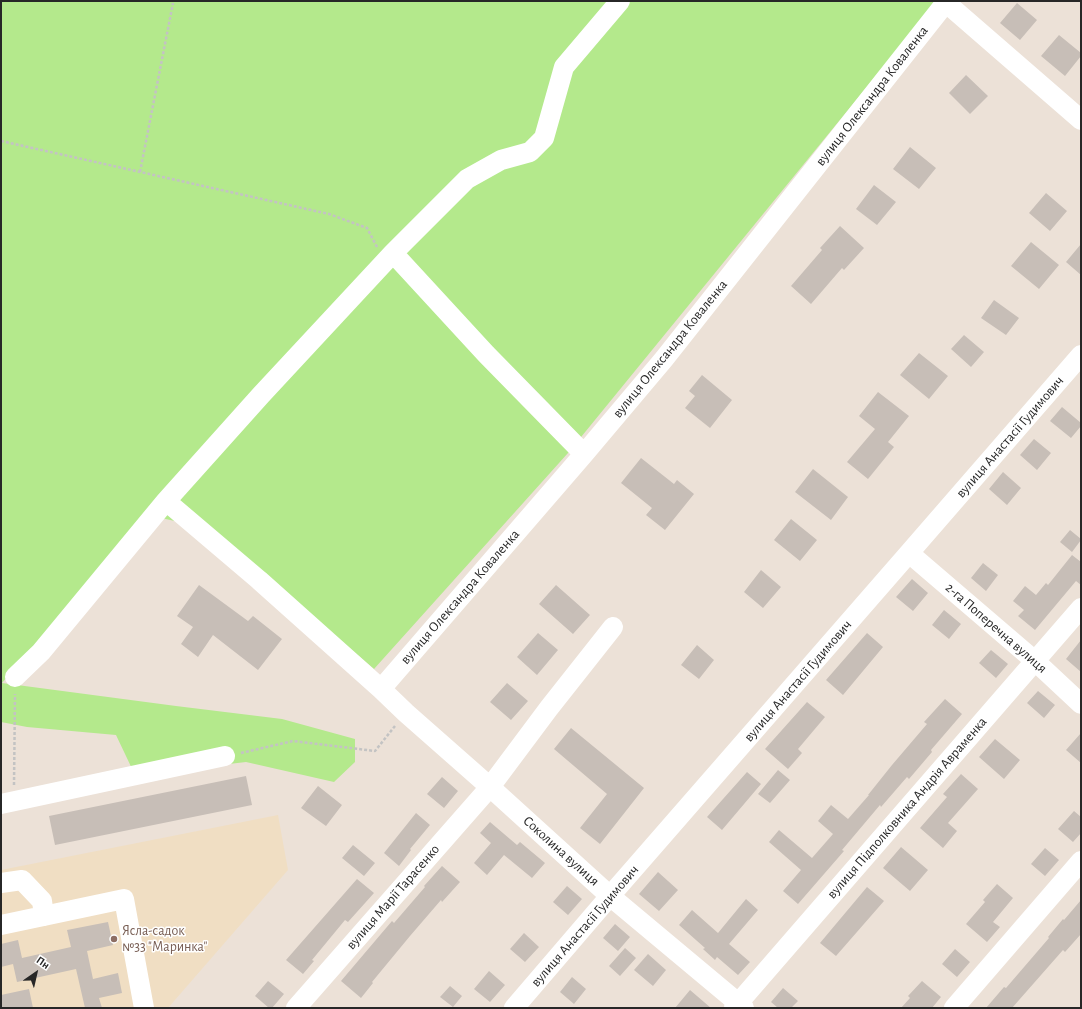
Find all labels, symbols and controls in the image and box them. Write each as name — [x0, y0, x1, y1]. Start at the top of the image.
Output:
street label: вулиця Олександра Коваленка — [812, 23, 932, 169]
street label: вулиця Олександра Коваленка — [609, 277, 731, 421]
street label: вулиця Анастасії Гудимович — [952, 373, 1068, 501]
street label: вулиця Олександра Коваленка — [397, 526, 523, 668]
street label: 2-га Поперечна вулиця — [942, 579, 1050, 677]
street label: вулиця Анастасії Гудимович — [740, 617, 856, 745]
street label: вулиця Підполковника Андрія Авраменка — [824, 714, 990, 902]
street label: Соколина вулиця — [519, 812, 603, 890]
street label: вулиця Марії Тарасенко — [343, 841, 443, 953]
street label: вулиця Анастасії Гудимович — [527, 862, 643, 990]
place label: Ясла-садок №33 "Маринка" — [122, 923, 207, 956]
marker: Ясла-садок №33 "Маринка" — [109, 934, 119, 944]
north arrow — [16, 953, 56, 993]
text: Пн — [34, 954, 52, 971]

